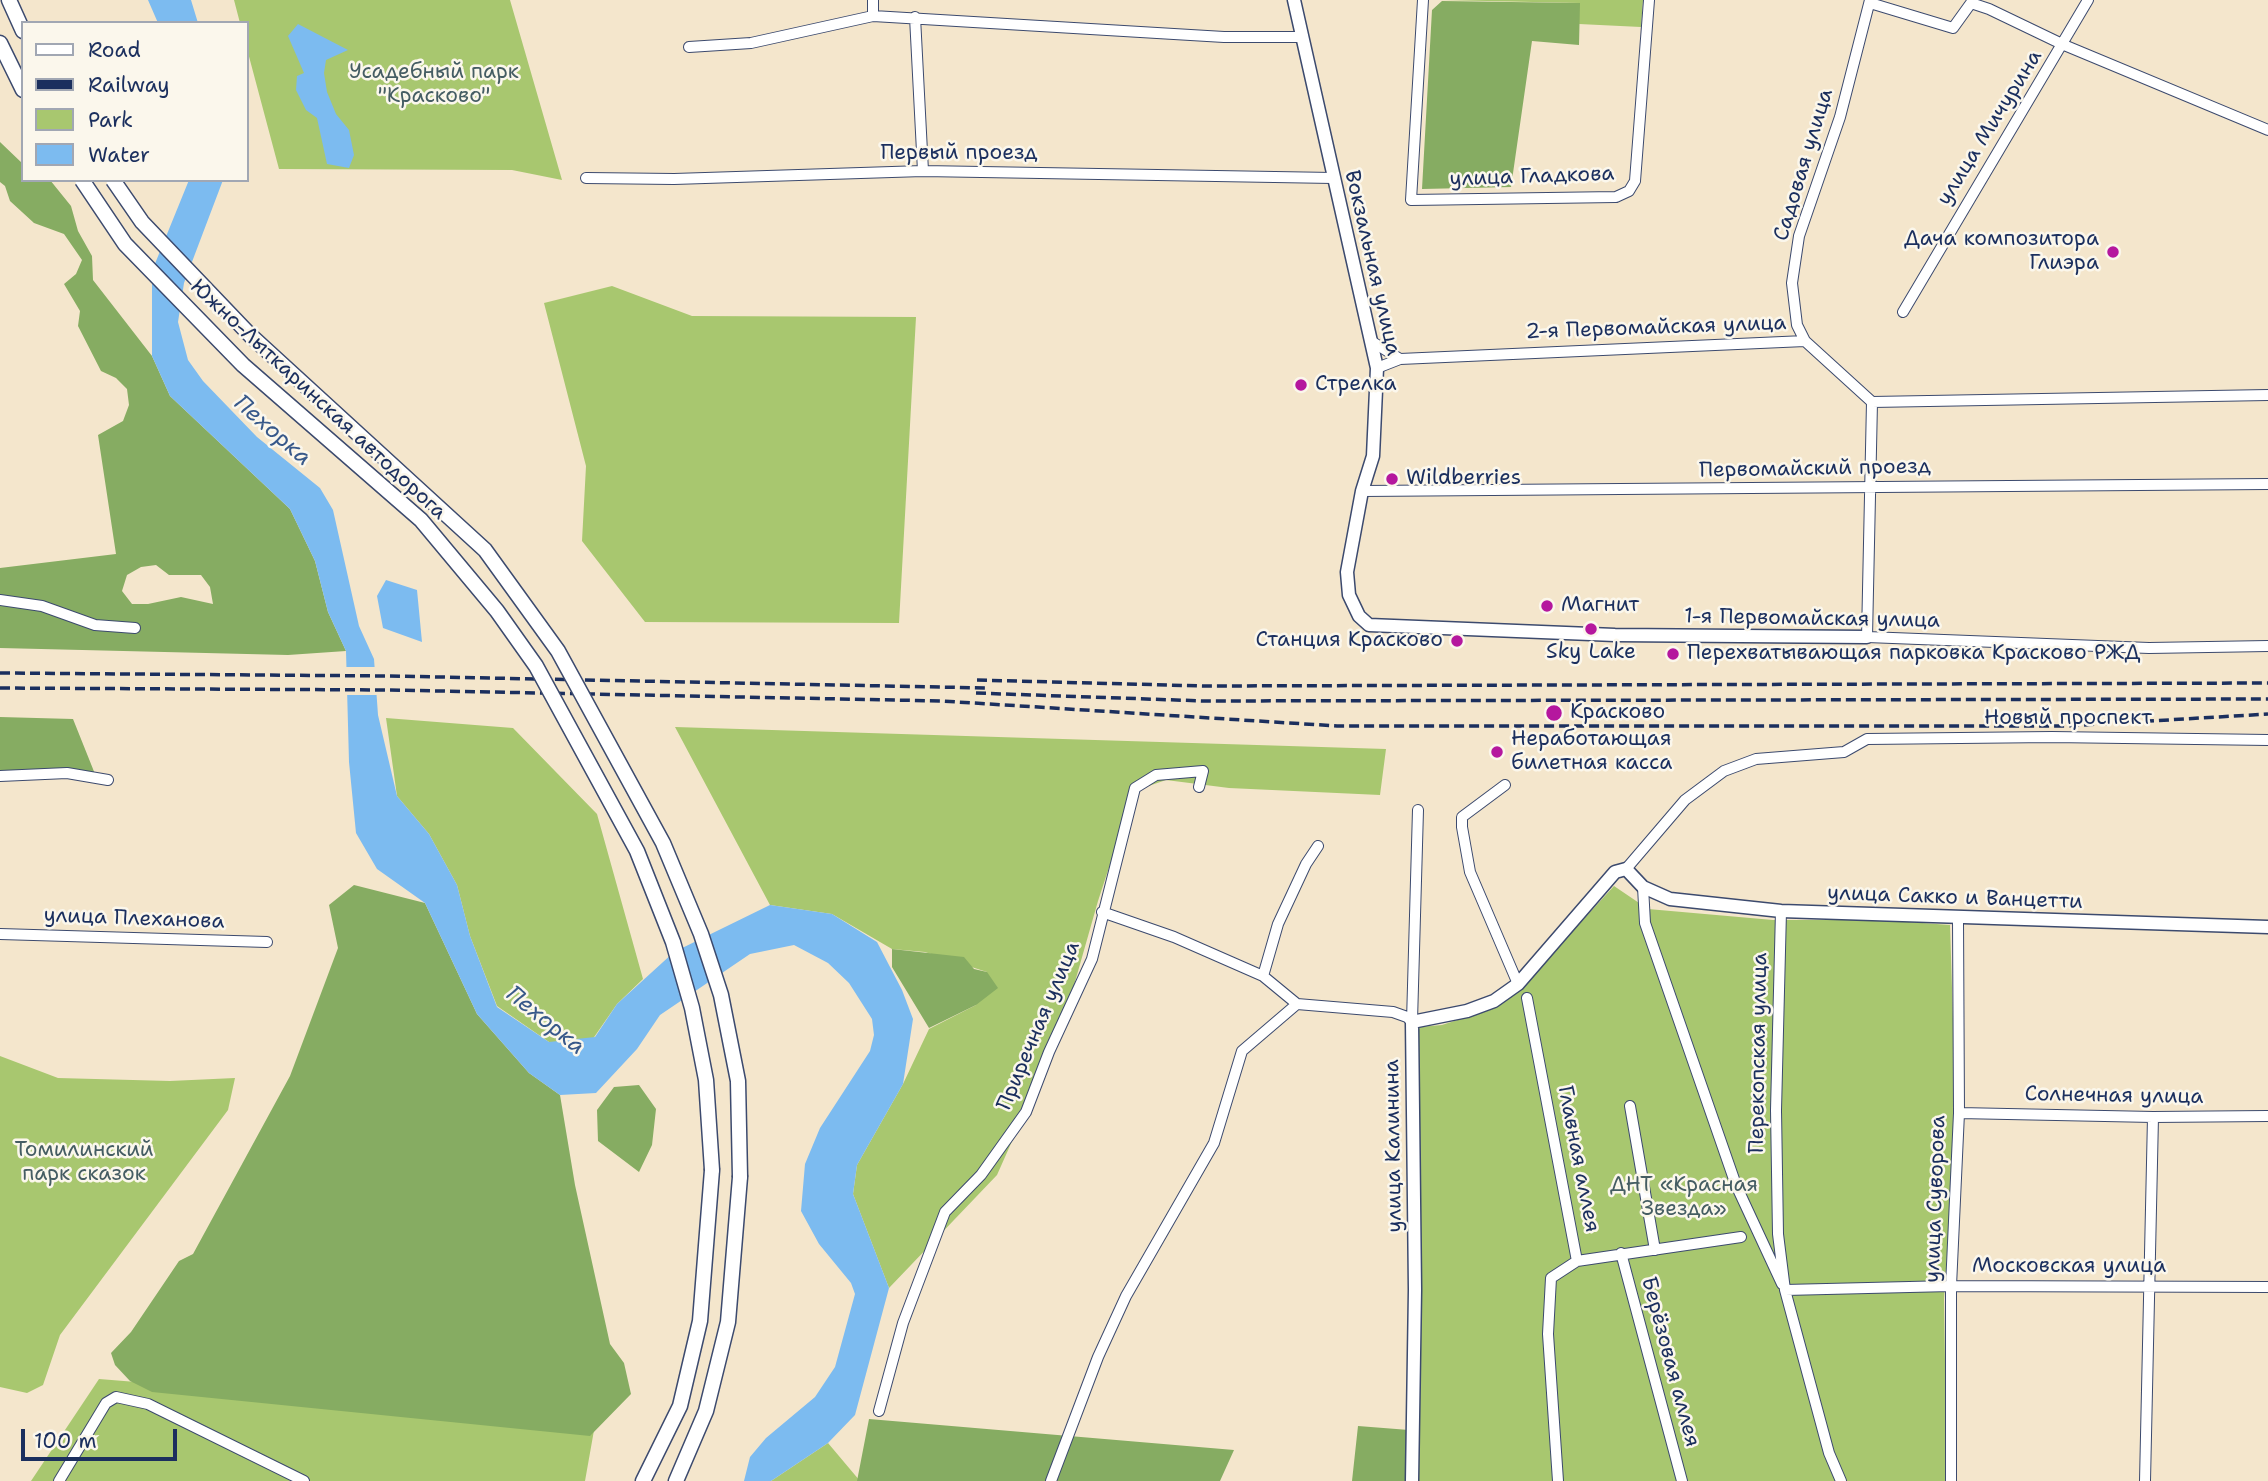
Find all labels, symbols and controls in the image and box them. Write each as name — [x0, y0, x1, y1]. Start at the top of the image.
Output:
legend — [21, 21, 248, 182]
text: Road — [88, 36, 141, 64]
street label: улица Мичурина — [1932, 46, 2048, 210]
park label: Усадебный парк "Красково" — [349, 60, 519, 110]
text: Railway — [88, 71, 170, 99]
street label: Садовая улица — [1769, 86, 1839, 244]
text: Park — [88, 106, 133, 134]
text: Water — [88, 141, 150, 169]
street label: Первый проезд — [880, 141, 1038, 167]
street label: улица Гладкова — [1449, 162, 1615, 192]
street label: Вокзальная улица — [1338, 168, 1406, 358]
place label: Дача композитора Глиэра — [1904, 227, 2099, 277]
marker: Дача композитора Глиэра — [2105, 244, 2121, 260]
street label: Южно-Лыткаринская автодорога — [185, 275, 451, 525]
street label: 2-я Первомайская улица — [1525, 311, 1787, 345]
place label: Стрелка — [1315, 372, 1397, 398]
marker: Стрелка — [1293, 377, 1309, 393]
water label: Пехорка — [228, 390, 316, 472]
street label: Первомайский проезд — [1699, 454, 1931, 484]
place label: Wildberries — [1406, 466, 1521, 492]
marker: Wildberries — [1384, 471, 1400, 487]
place label: Магнит — [1561, 593, 1639, 619]
marker: Магнит — [1539, 598, 1555, 614]
street label: 1-я Первомайская улица — [1684, 604, 1940, 634]
marker: Sky Lake — [1583, 621, 1599, 637]
place label: Станция Красково — [1255, 628, 1443, 654]
marker: Станция Красково — [1449, 633, 1465, 649]
place label: Sky Lake — [1546, 640, 1636, 666]
place label: Перехватывающая парковка Красково РЖД — [1687, 641, 2140, 667]
marker: Перехватывающая парковка Красково РЖД — [1665, 646, 1681, 662]
place label: Красково — [1570, 700, 1665, 726]
marker: Красково — [1544, 703, 1564, 723]
street label: Новый проспект — [1984, 706, 2152, 732]
place label: Неработающая билетная касса — [1511, 727, 1672, 777]
marker: Неработающая билетная касса — [1489, 744, 1505, 760]
street label: улица Сакко и Ванцетти — [1827, 881, 2083, 915]
street label: улица Плеханова — [43, 903, 225, 935]
street label: Приречная улица — [992, 938, 1086, 1114]
street label: Перекопская улица — [1745, 952, 1773, 1154]
water label: Пехорка — [500, 981, 590, 1061]
street label: улица Калинина — [1380, 1059, 1408, 1233]
street label: Солнечная улица — [2024, 1082, 2204, 1110]
street label: Главная аллея — [1551, 1084, 1605, 1234]
street label: улица Суворова — [1920, 1115, 1952, 1283]
park label: Томилинский парк сказок — [14, 1138, 154, 1188]
park label: ДНТ «Красная Звезда» — [1610, 1173, 1758, 1223]
street label: Московская улица — [1972, 1254, 2166, 1280]
street label: Берёзовая аллея — [1635, 1274, 1705, 1450]
scale bar — [24, 1414, 180, 1458]
text: 100 m — [34, 1427, 97, 1455]

